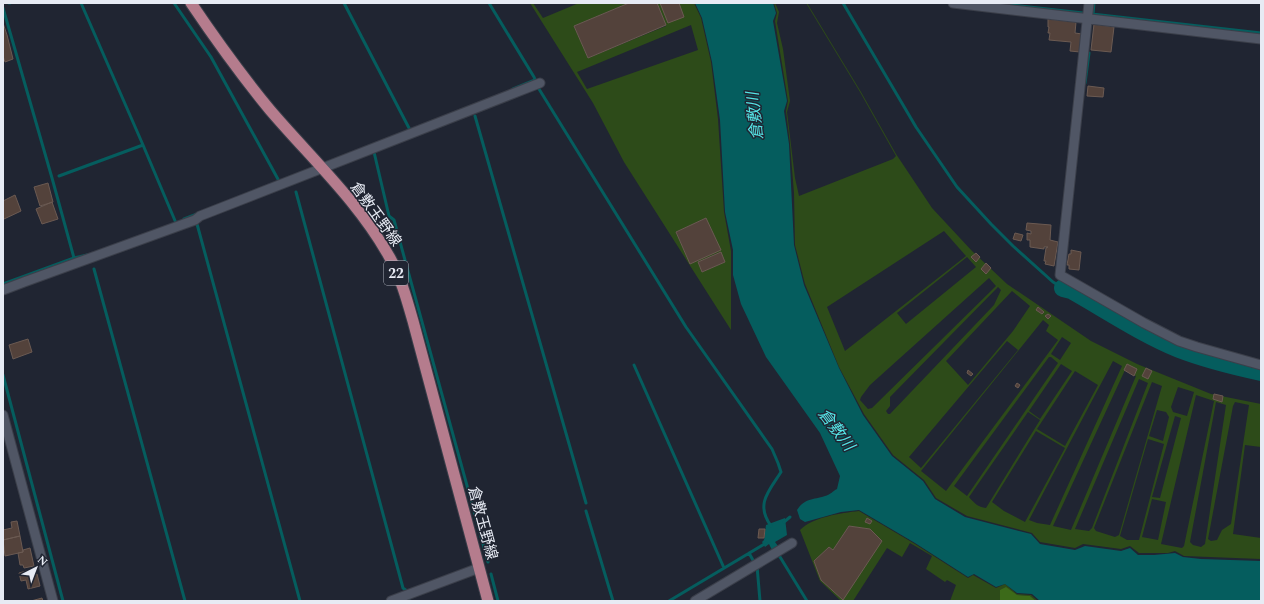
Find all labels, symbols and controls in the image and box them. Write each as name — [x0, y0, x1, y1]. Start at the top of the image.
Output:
water label: 倉敷川 — [740, 89, 769, 141]
street label: 倉敷玉野線 — [344, 177, 407, 251]
road number: 22 — [384, 261, 408, 285]
water label: 倉敷川 — [812, 403, 861, 458]
street label: 倉敷玉野線 — [462, 484, 503, 562]
north arrow — [16, 548, 56, 588]
text: N — [33, 552, 51, 570]

